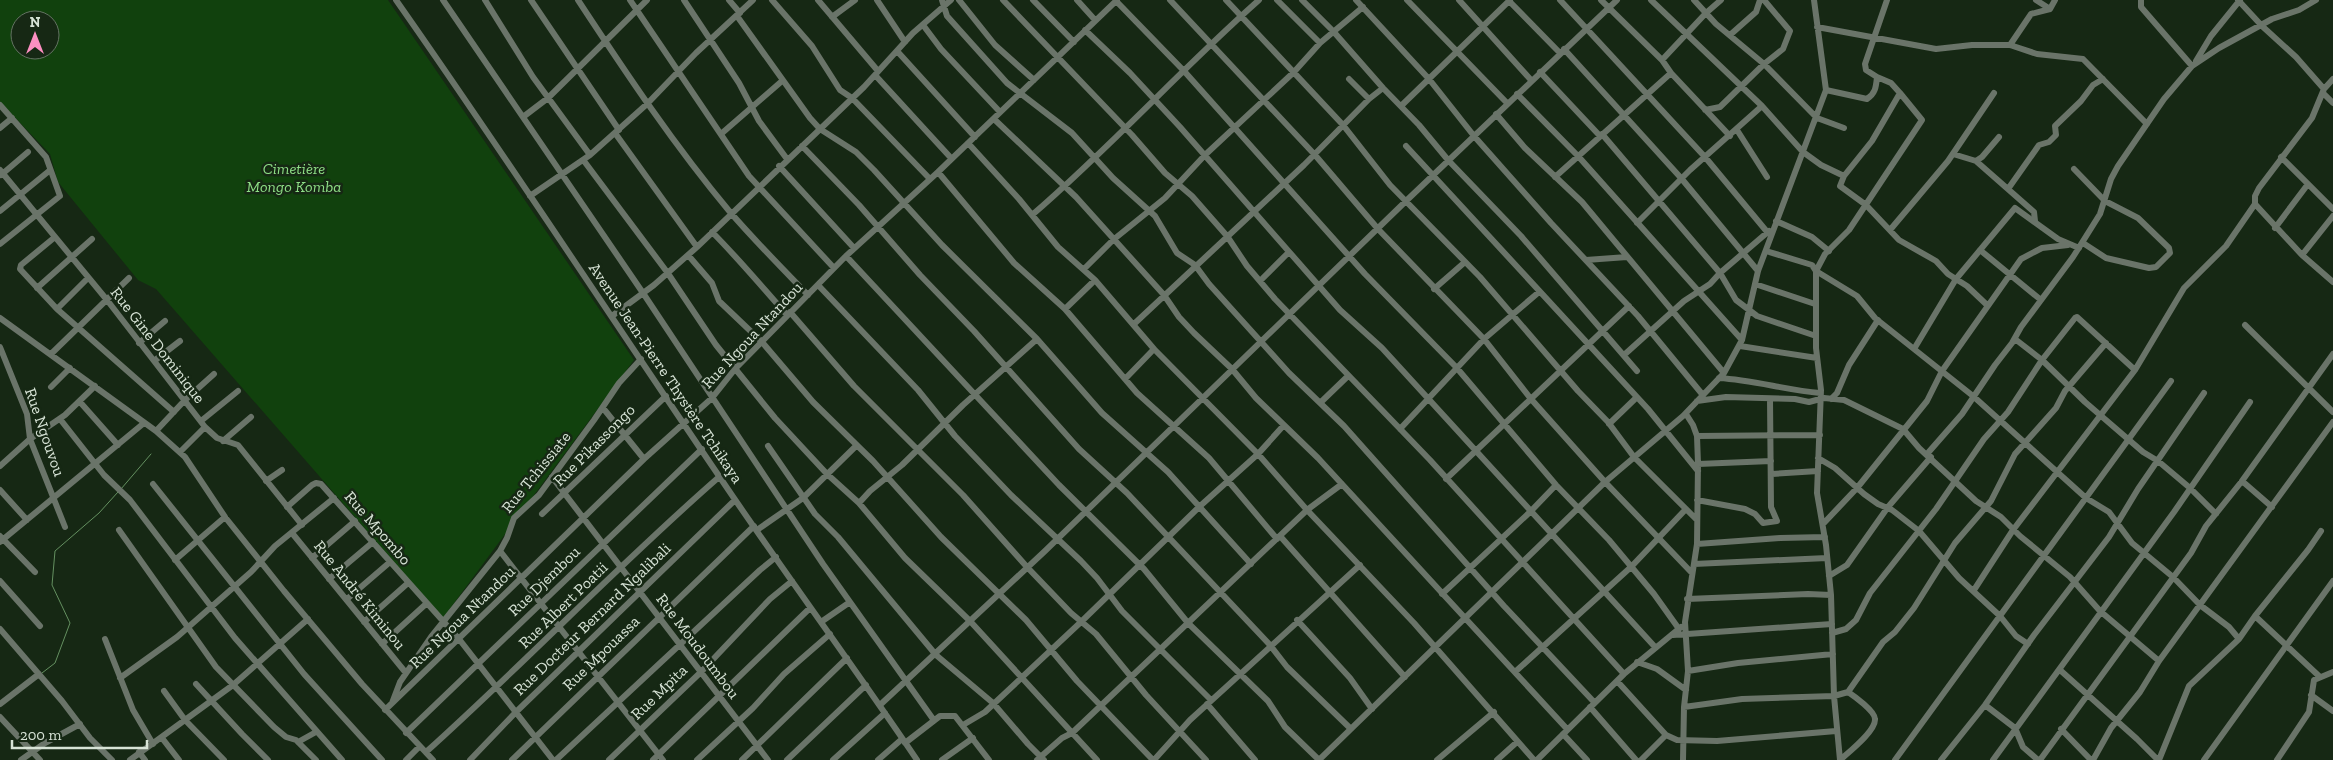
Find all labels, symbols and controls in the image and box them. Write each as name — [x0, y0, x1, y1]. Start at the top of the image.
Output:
north arrow — [10, 10, 60, 60]
text: N — [30, 14, 41, 31]
park label: Cimetière Mongo Komba — [247, 159, 341, 196]
street label: Avenue Jean-Pierre Thystère Tchikaya — [585, 259, 747, 487]
street label: Rue Ngoua Ntandou — [698, 278, 806, 392]
street label: Rue Gine Dominique — [107, 283, 209, 407]
street label: Rue Ngouvou — [21, 385, 69, 479]
street label: Rue Pikassongo — [549, 400, 639, 490]
street label: Rue Tchissiate — [497, 428, 575, 516]
street label: Rue Mpombo — [341, 487, 415, 569]
street label: Rue André Kiminou — [310, 537, 410, 653]
street label: Rue Docteur Bernard Ngalibali — [509, 539, 675, 699]
street label: Rue Djembou — [504, 542, 584, 620]
street label: Rue Albert Poatii — [515, 557, 612, 652]
street label: Rue Ngoua Ntandou — [405, 562, 519, 672]
street label: Rue Moudoumbou — [652, 590, 744, 702]
street label: Rue Mpouassa — [559, 611, 644, 694]
street label: Rue Mpita — [627, 660, 691, 723]
scale bar — [12, 718, 148, 750]
text: 200 m — [20, 726, 61, 744]

